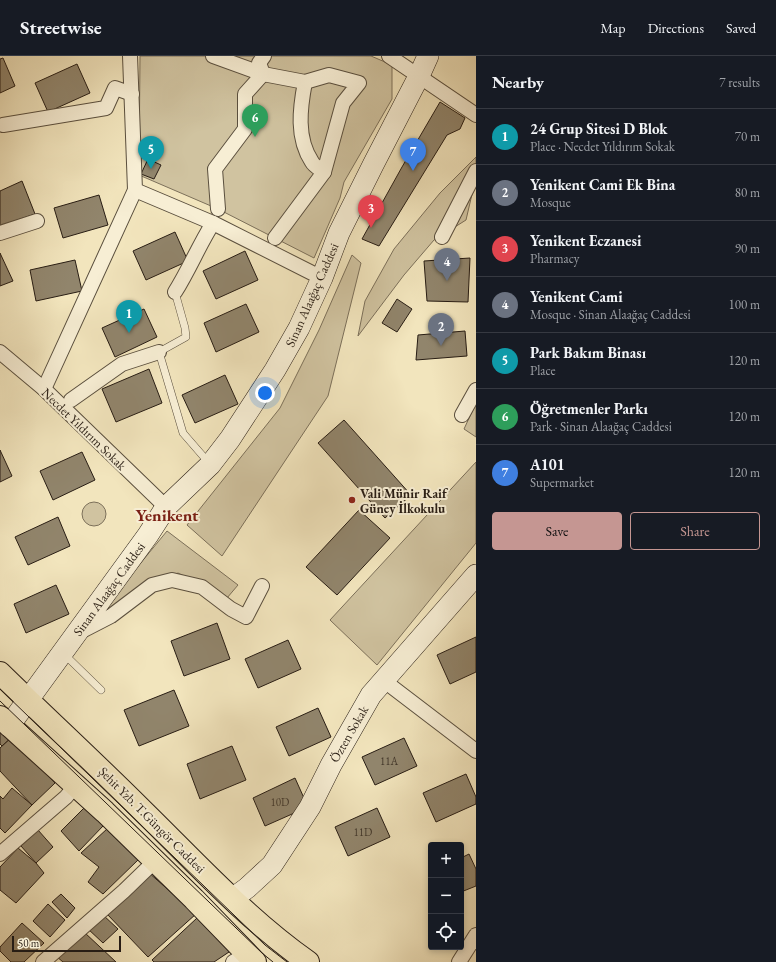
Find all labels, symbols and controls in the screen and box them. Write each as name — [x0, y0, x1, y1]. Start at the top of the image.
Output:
text: Streetwise — [20, 15, 102, 40]
text: Map — [600, 19, 626, 37]
text: Directions — [648, 19, 704, 37]
text: Saved — [726, 19, 756, 37]
text: Nearby — [492, 71, 544, 93]
text: 7 results — [719, 74, 760, 91]
pin: 6 — [242, 104, 268, 137]
text: 24 Grup Sitesi D Blok — [530, 119, 667, 138]
text: 1 — [502, 128, 508, 145]
text: 70 m — [735, 128, 760, 145]
pin: 5 — [138, 136, 164, 169]
pin: 7 — [400, 138, 426, 171]
text: Place · Necdet Yıldırım Sokak — [530, 138, 675, 155]
text: Yenikent Cami Ek Bina — [530, 175, 675, 194]
text: 2 — [502, 184, 508, 201]
text: 80 m — [735, 184, 760, 201]
text: Mosque — [530, 194, 571, 211]
pin: 3 — [358, 195, 384, 228]
text: Yenikent Eczanesi — [530, 231, 641, 250]
street label: Sinan Alaağaç Caddesi — [281, 240, 343, 350]
text: 3 — [502, 240, 508, 257]
text: 90 m — [735, 240, 760, 257]
pin: 4 — [434, 248, 460, 281]
text: Pharmacy — [530, 250, 579, 267]
text: Yenikent Cami — [530, 287, 623, 306]
text: 4 — [502, 296, 508, 313]
text: 100 m — [729, 296, 760, 313]
pin: 1 — [116, 300, 142, 333]
text: Mosque · Sinan Alaağaç Caddesi — [530, 306, 691, 323]
pin: 2 — [428, 313, 454, 346]
text: Park Bakım Binası — [530, 343, 646, 362]
text: 5 — [502, 352, 508, 369]
text: 120 m — [729, 352, 760, 369]
text: Place — [530, 362, 556, 379]
your location — [255, 383, 275, 403]
street label: Necdet Yıldırım Sokak — [38, 384, 131, 474]
text: Öğretmenler Parkı — [530, 399, 648, 418]
text: 6 — [502, 408, 508, 425]
text: 120 m — [729, 408, 760, 425]
text: Park · Sinan Alaağaç Caddesi — [530, 418, 672, 435]
text: A101 — [530, 455, 565, 474]
text: 7 — [502, 464, 508, 481]
text: 120 m — [729, 464, 760, 481]
text: Supermarket — [530, 474, 594, 491]
place label: Vali Münir Raif Güney İlkokulu — [360, 485, 449, 517]
marker: Vali Münir Raif Güney İlkokulu — [347, 495, 357, 505]
district label: Yenikent — [136, 504, 199, 526]
button: Save — [492, 512, 622, 550]
button: Share — [630, 512, 760, 550]
street label: Sinan Alaağaç Caddesi — [69, 539, 149, 639]
street label: Özten Sokak — [326, 702, 373, 766]
house number: 11A — [380, 754, 398, 768]
street label: Şehit Yzb. T.Güngör Caddesi — [95, 763, 209, 877]
house number: 10D — [271, 795, 289, 809]
house number: 11D — [354, 825, 372, 839]
map controls — [428, 842, 464, 950]
button: + — [428, 842, 464, 878]
button: − — [428, 878, 464, 914]
button: locate — [428, 914, 464, 950]
scale bar — [12, 934, 121, 953]
text: 50 m — [18, 936, 39, 950]

